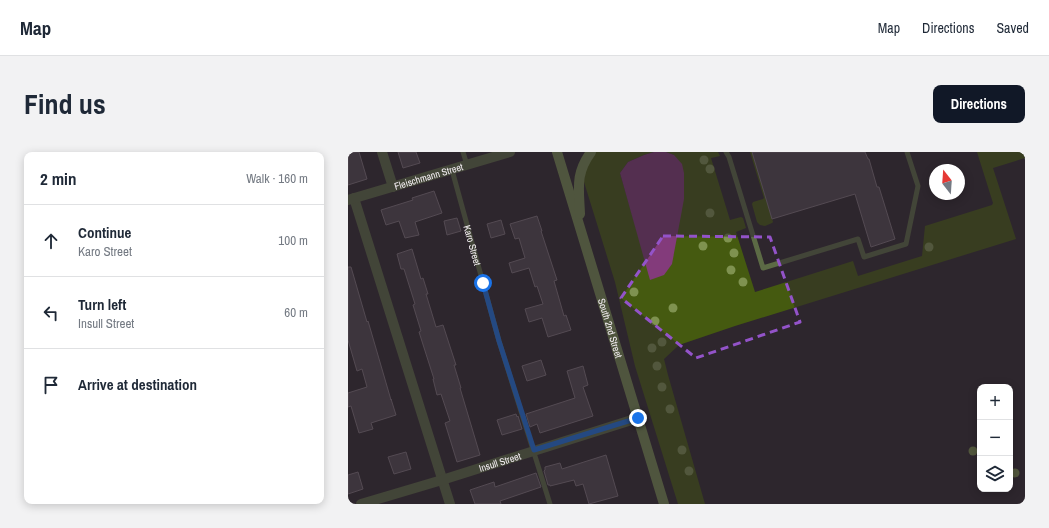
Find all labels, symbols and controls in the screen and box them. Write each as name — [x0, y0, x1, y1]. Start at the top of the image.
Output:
text: Map — [20, 15, 51, 41]
text: Map — [878, 19, 900, 37]
text: Directions — [922, 19, 974, 37]
text: Saved — [996, 19, 1029, 37]
text: Find us — [24, 85, 106, 123]
button: Directions — [933, 85, 1025, 123]
street label: Fleischmann Street — [393, 160, 465, 193]
north arrow — [929, 164, 965, 200]
text: 2 min — [40, 167, 76, 190]
text: Walk · 160 m — [246, 170, 308, 187]
text: Continue — [78, 222, 131, 243]
street label: Karo Street — [460, 224, 484, 268]
icon: ahead — [40, 230, 62, 252]
text: 100 m — [278, 232, 308, 249]
text: Karo Street — [78, 243, 132, 260]
route start — [474, 274, 492, 292]
text: Turn left — [78, 294, 126, 315]
street label: South 2nd Street — [595, 297, 625, 360]
icon: left — [40, 302, 62, 324]
text: 60 m — [284, 304, 308, 321]
text: Insull Street — [78, 315, 134, 332]
icon: arrive — [40, 374, 62, 396]
text: Arrive at destination — [78, 374, 197, 395]
map controls — [977, 384, 1013, 492]
button: + — [977, 384, 1013, 420]
route end — [629, 409, 647, 427]
button: − — [977, 420, 1013, 456]
street label: Insull Street — [477, 449, 523, 475]
button: layers — [977, 456, 1013, 492]

